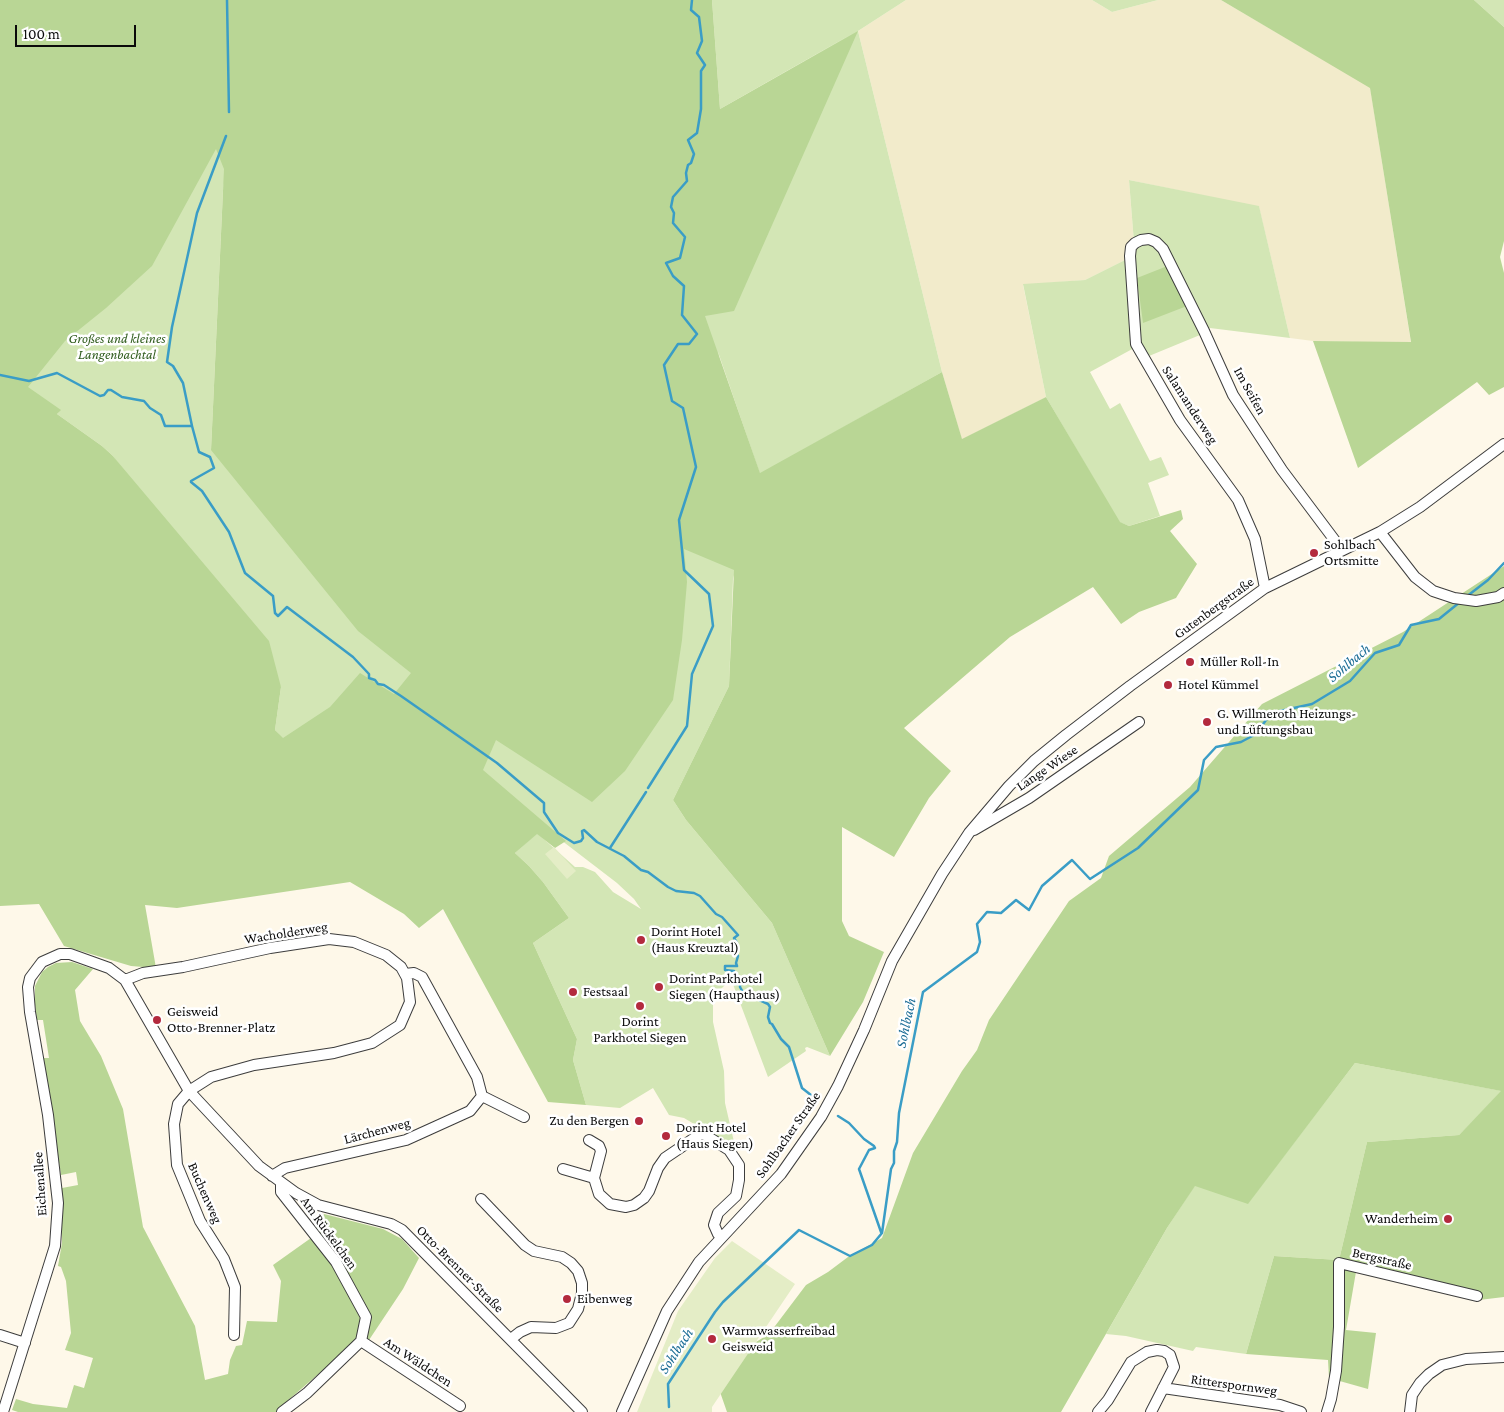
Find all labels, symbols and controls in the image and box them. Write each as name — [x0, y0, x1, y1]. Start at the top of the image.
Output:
scale bar — [18, 15, 139, 47]
text: 100 m — [23, 26, 60, 42]
park label: Großes und kleines Langenbachtal — [68, 331, 166, 364]
street label: Salamanderweg — [1158, 363, 1222, 447]
street label: Im Seifen — [1230, 364, 1270, 418]
place label: Sohlbach Ortsmitte — [1324, 537, 1379, 570]
marker: Sohlbach Ortsmitte — [1308, 547, 1320, 559]
street label: Gutenbergstraße — [1171, 573, 1257, 643]
water label: Sohlbach — [1324, 640, 1374, 686]
place label: Müller Roll-In — [1200, 654, 1279, 670]
marker: Müller Roll-In — [1184, 656, 1196, 668]
place label: Hotel Kümmel — [1178, 677, 1259, 693]
marker: Hotel Kümmel — [1162, 679, 1174, 691]
place label: G. Willmeroth Heizungs- und Lüftungsbau — [1217, 706, 1356, 739]
marker: G. Willmeroth Heizungs- und Lüftungsbau — [1201, 716, 1213, 728]
street label: Lange Wiese — [1013, 741, 1081, 795]
street label: Wacholderweg — [243, 918, 329, 948]
place label: Dorint Hotel (Haus Kreuztal) — [651, 924, 739, 956]
marker: Dorint Hotel (Haus Kreuztal) — [635, 934, 647, 946]
place label: Dorint Parkhotel Siegen (Haupthaus) — [669, 971, 780, 1004]
marker: Dorint Parkhotel Siegen (Haupthaus) — [653, 981, 665, 993]
place label: Festsaal — [583, 984, 628, 1000]
marker: Festsaal — [567, 986, 579, 998]
water label: Sohlbach — [892, 996, 920, 1050]
marker: Dorint Parkhotel Siegen — [634, 1000, 646, 1012]
place label: Geisweid Otto-Brenner-Platz — [167, 1004, 275, 1036]
marker: Geisweid Otto-Brenner-Platz — [151, 1014, 163, 1026]
place label: Dorint Parkhotel Siegen — [593, 1014, 687, 1046]
street label: Sohlbacher Straße — [752, 1089, 824, 1181]
place label: Zu den Bergen — [549, 1113, 629, 1129]
street label: Lärchenweg — [342, 1114, 412, 1148]
marker: Zu den Bergen — [633, 1115, 645, 1127]
place label: Dorint Hotel (Haus Siegen) — [676, 1120, 754, 1152]
marker: Dorint Hotel (Haus Siegen) — [660, 1130, 672, 1142]
street label: Eichenallee — [29, 1151, 51, 1217]
street label: Buchenweg — [184, 1160, 226, 1226]
street label: Am Rückelchen — [297, 1193, 361, 1273]
place label: Wanderheim — [1365, 1211, 1438, 1227]
marker: Wanderheim — [1442, 1213, 1454, 1225]
street label: Otto-Brenner-Straße — [413, 1222, 507, 1316]
street label: Bergstraße — [1351, 1244, 1413, 1274]
place label: Eibenweg — [577, 1291, 632, 1307]
marker: Eibenweg — [561, 1293, 573, 1305]
place label: Warmwasserfreibad Geisweid — [722, 1323, 835, 1355]
water label: Sohlbach — [655, 1325, 697, 1377]
marker: Warmwasserfreibad Geisweid — [706, 1333, 718, 1345]
street label: Am Wäldchen — [380, 1334, 456, 1390]
street label: Ritterspornweg — [1190, 1371, 1278, 1399]

